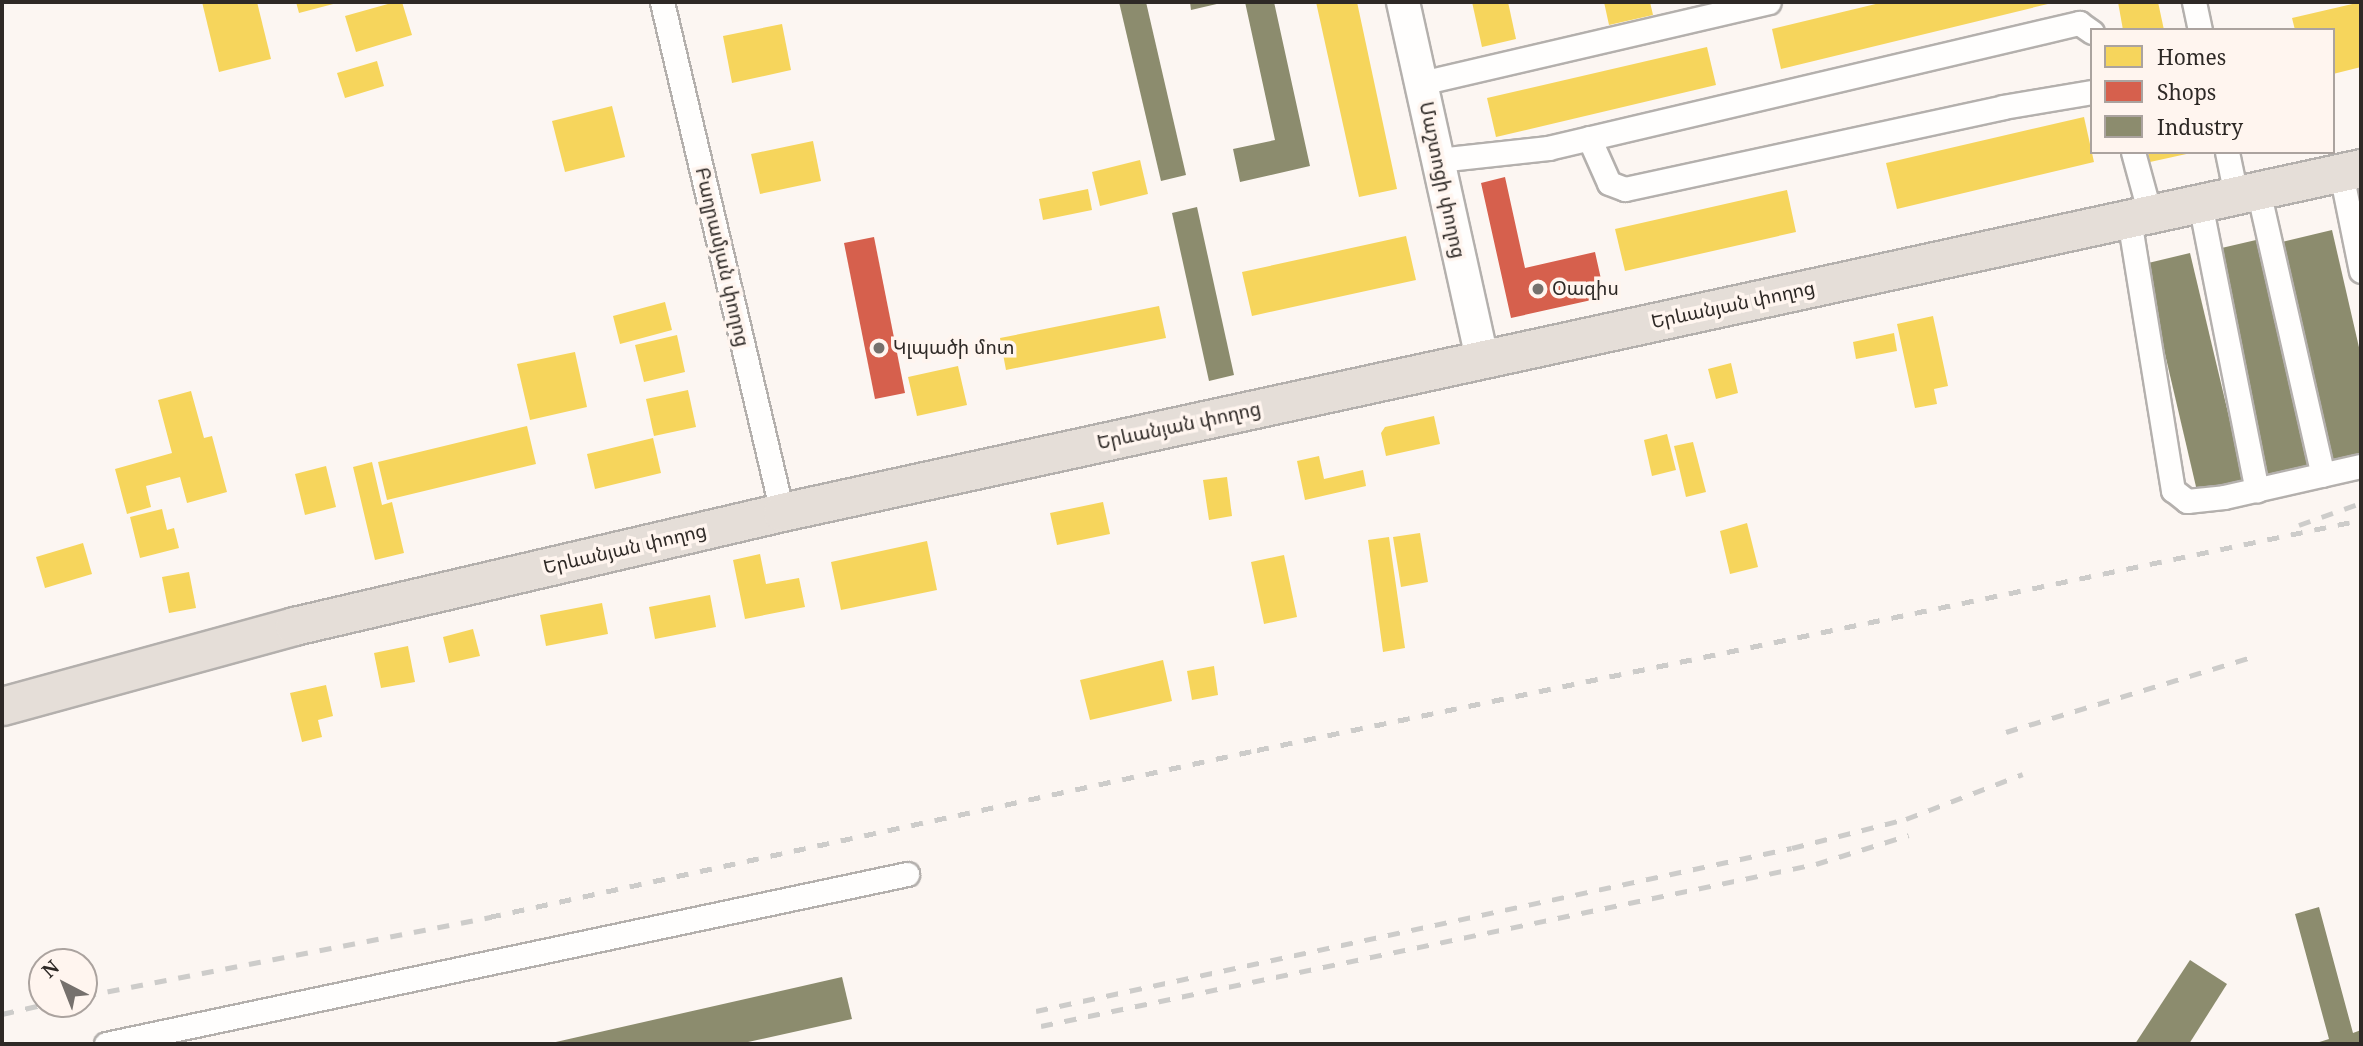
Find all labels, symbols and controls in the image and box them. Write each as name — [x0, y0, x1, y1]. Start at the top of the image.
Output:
legend — [2090, 28, 2335, 154]
text: Homes — [2157, 43, 2226, 71]
text: Shops — [2157, 78, 2216, 106]
street label: Մաշտոցի փողոց — [1414, 100, 1470, 260]
text: Industry — [2157, 113, 2243, 141]
street label: Բաղրամյան փողոց — [690, 165, 754, 349]
street label: Երևանյան փողոց — [1649, 276, 1817, 334]
place label: Օազիս — [1552, 278, 1619, 300]
marker: Օազիս — [1530, 281, 1546, 297]
place label: Կլպածի մոտ — [893, 337, 1014, 359]
marker: Կլպածի մոտ — [871, 340, 887, 356]
street label: Երևանյան փողոց — [1095, 397, 1263, 455]
street label: Երևանյան փողոց — [541, 519, 709, 579]
north arrow — [28, 948, 98, 1018]
text: N — [36, 954, 65, 984]

